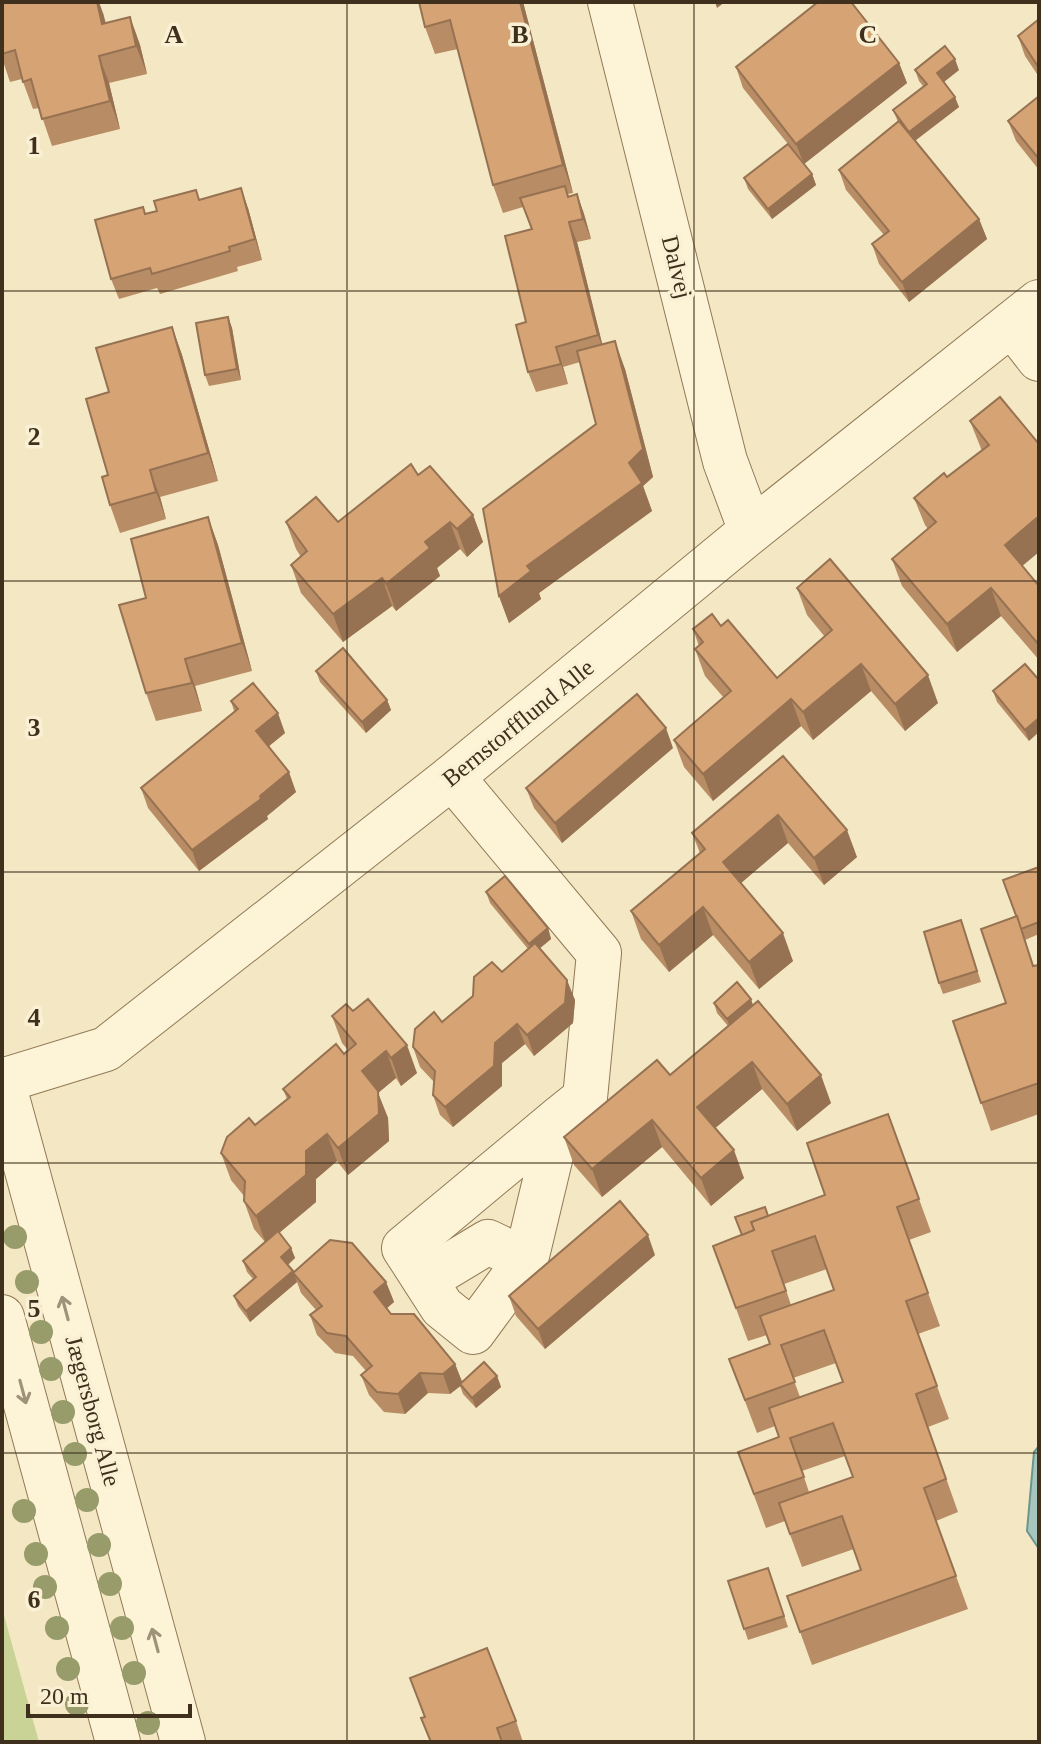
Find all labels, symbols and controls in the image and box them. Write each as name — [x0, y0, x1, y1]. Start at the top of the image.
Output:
text: A — [165, 20, 184, 49]
text: B — [511, 20, 529, 49]
text: C — [859, 20, 877, 49]
text: 1 — [28, 131, 41, 160]
street label: Dalvej — [657, 233, 697, 301]
text: 2 — [28, 422, 41, 451]
street label: Bernstorfflund Alle — [437, 654, 599, 792]
text: 3 — [28, 713, 41, 742]
text: 4 — [28, 1003, 41, 1032]
text: 5 — [28, 1294, 41, 1323]
one-way arrow — [56, 1295, 71, 1321]
street label: Jægersborg Alle — [60, 1333, 126, 1489]
one-way arrow — [16, 1378, 31, 1404]
text: 6 — [28, 1585, 41, 1614]
one-way arrow — [147, 1627, 162, 1653]
scale bar — [28, 1668, 190, 1718]
text: 20 m — [40, 1683, 89, 1709]

